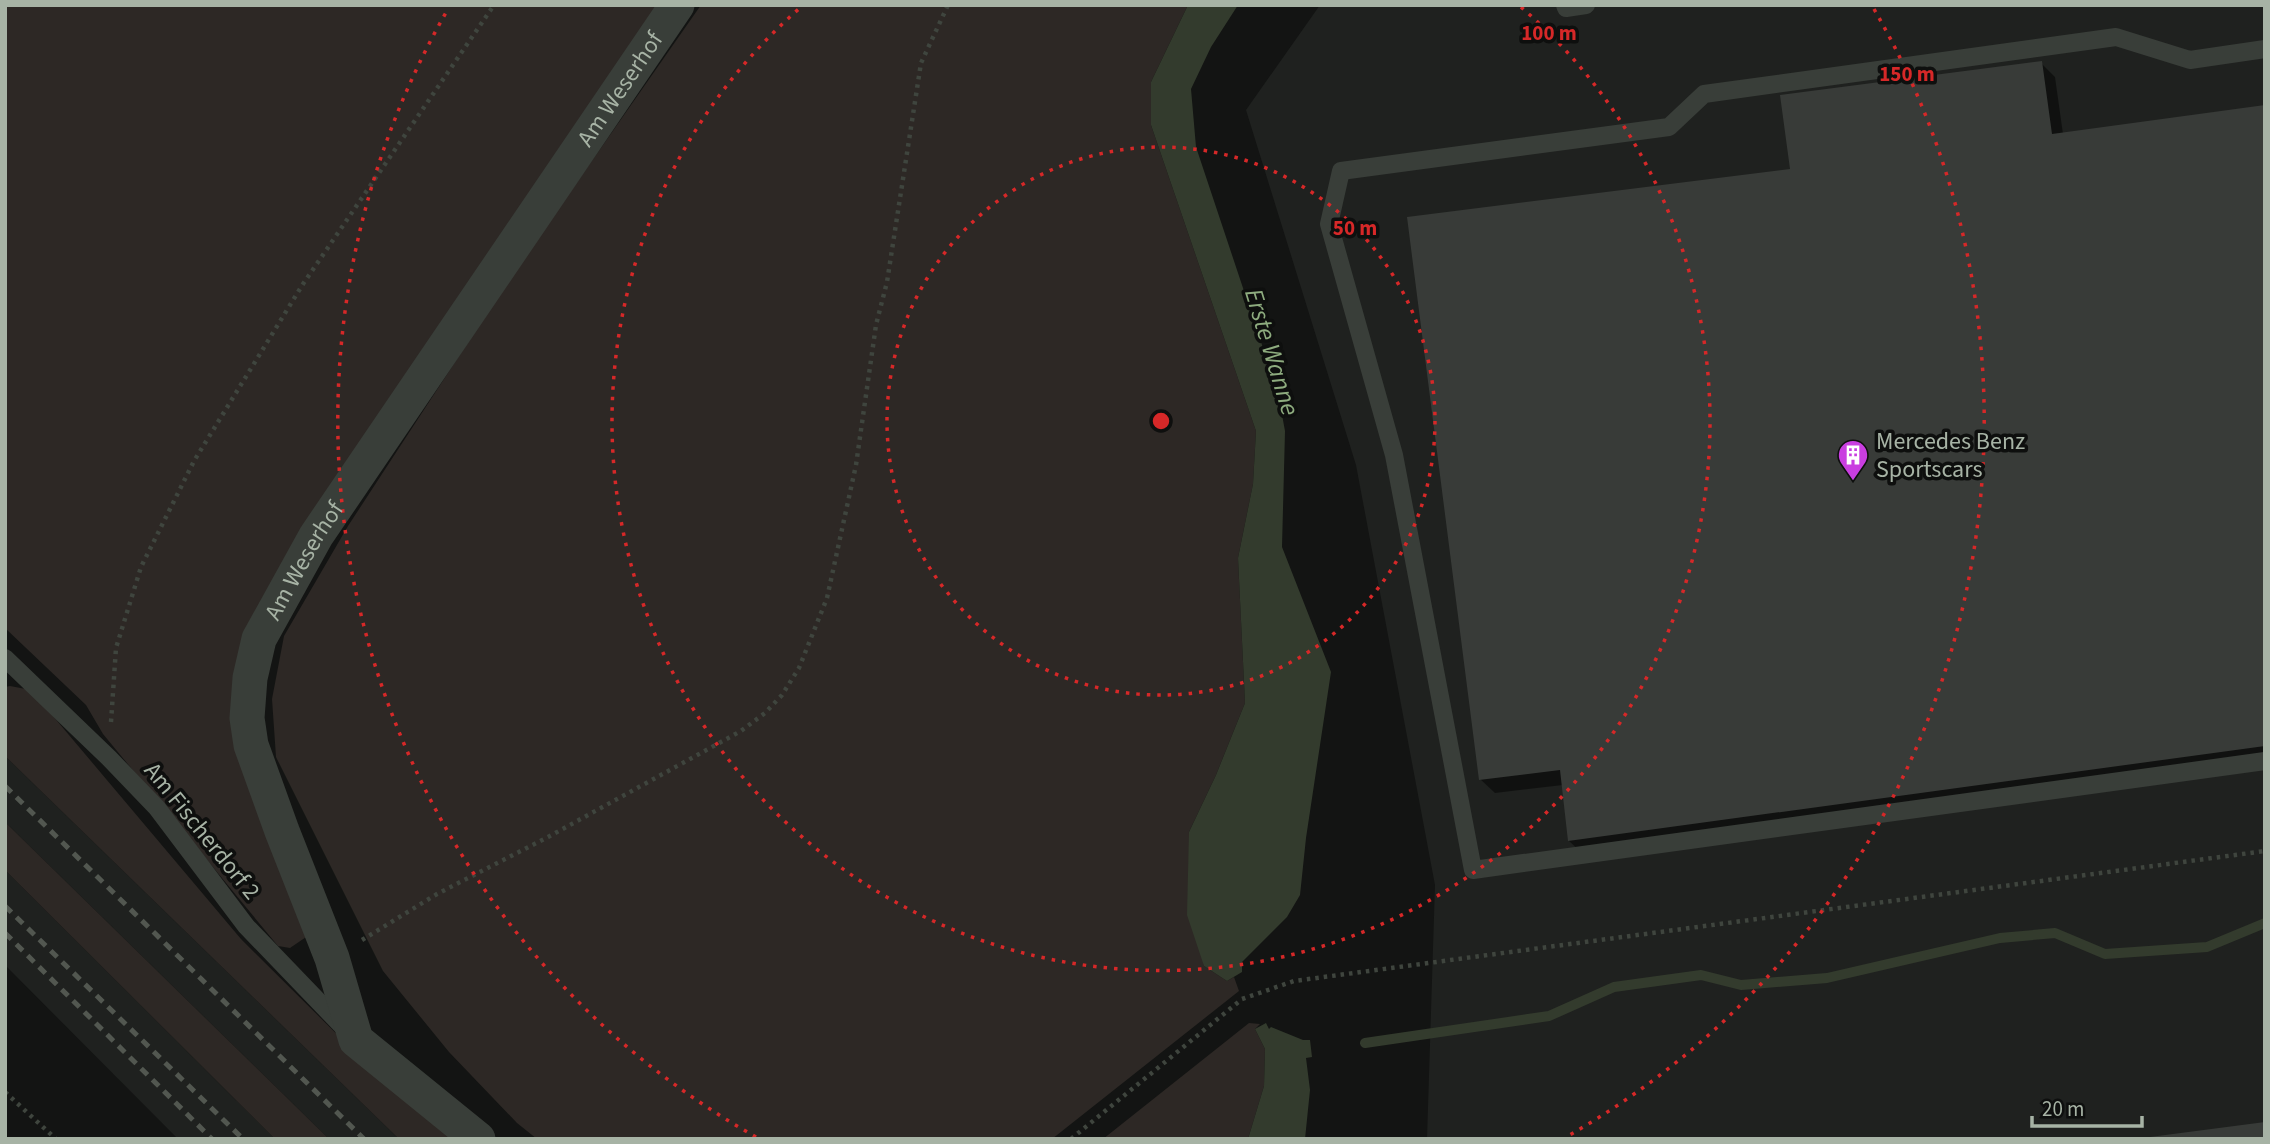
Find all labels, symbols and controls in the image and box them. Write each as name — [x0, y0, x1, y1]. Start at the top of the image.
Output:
text: 100 m — [1521, 18, 1577, 48]
street label: Am Weserhof — [568, 24, 672, 153]
text: 150 m — [1879, 59, 1935, 89]
text: 50 m — [1333, 213, 1377, 243]
water label: Erste Wanne — [1235, 284, 1309, 420]
centre of rings — [1149, 409, 1173, 433]
place label: Mercedes Benz Sportscars — [1876, 424, 2025, 487]
building icon: Mercedes Benz Sportscars — [1836, 438, 1870, 482]
street label: Am Weserhof — [255, 494, 353, 626]
street label: Am Fischerdorf 2 — [136, 755, 268, 907]
scale bar — [2032, 1084, 2142, 1128]
text: 20 m — [2042, 1094, 2084, 1124]

